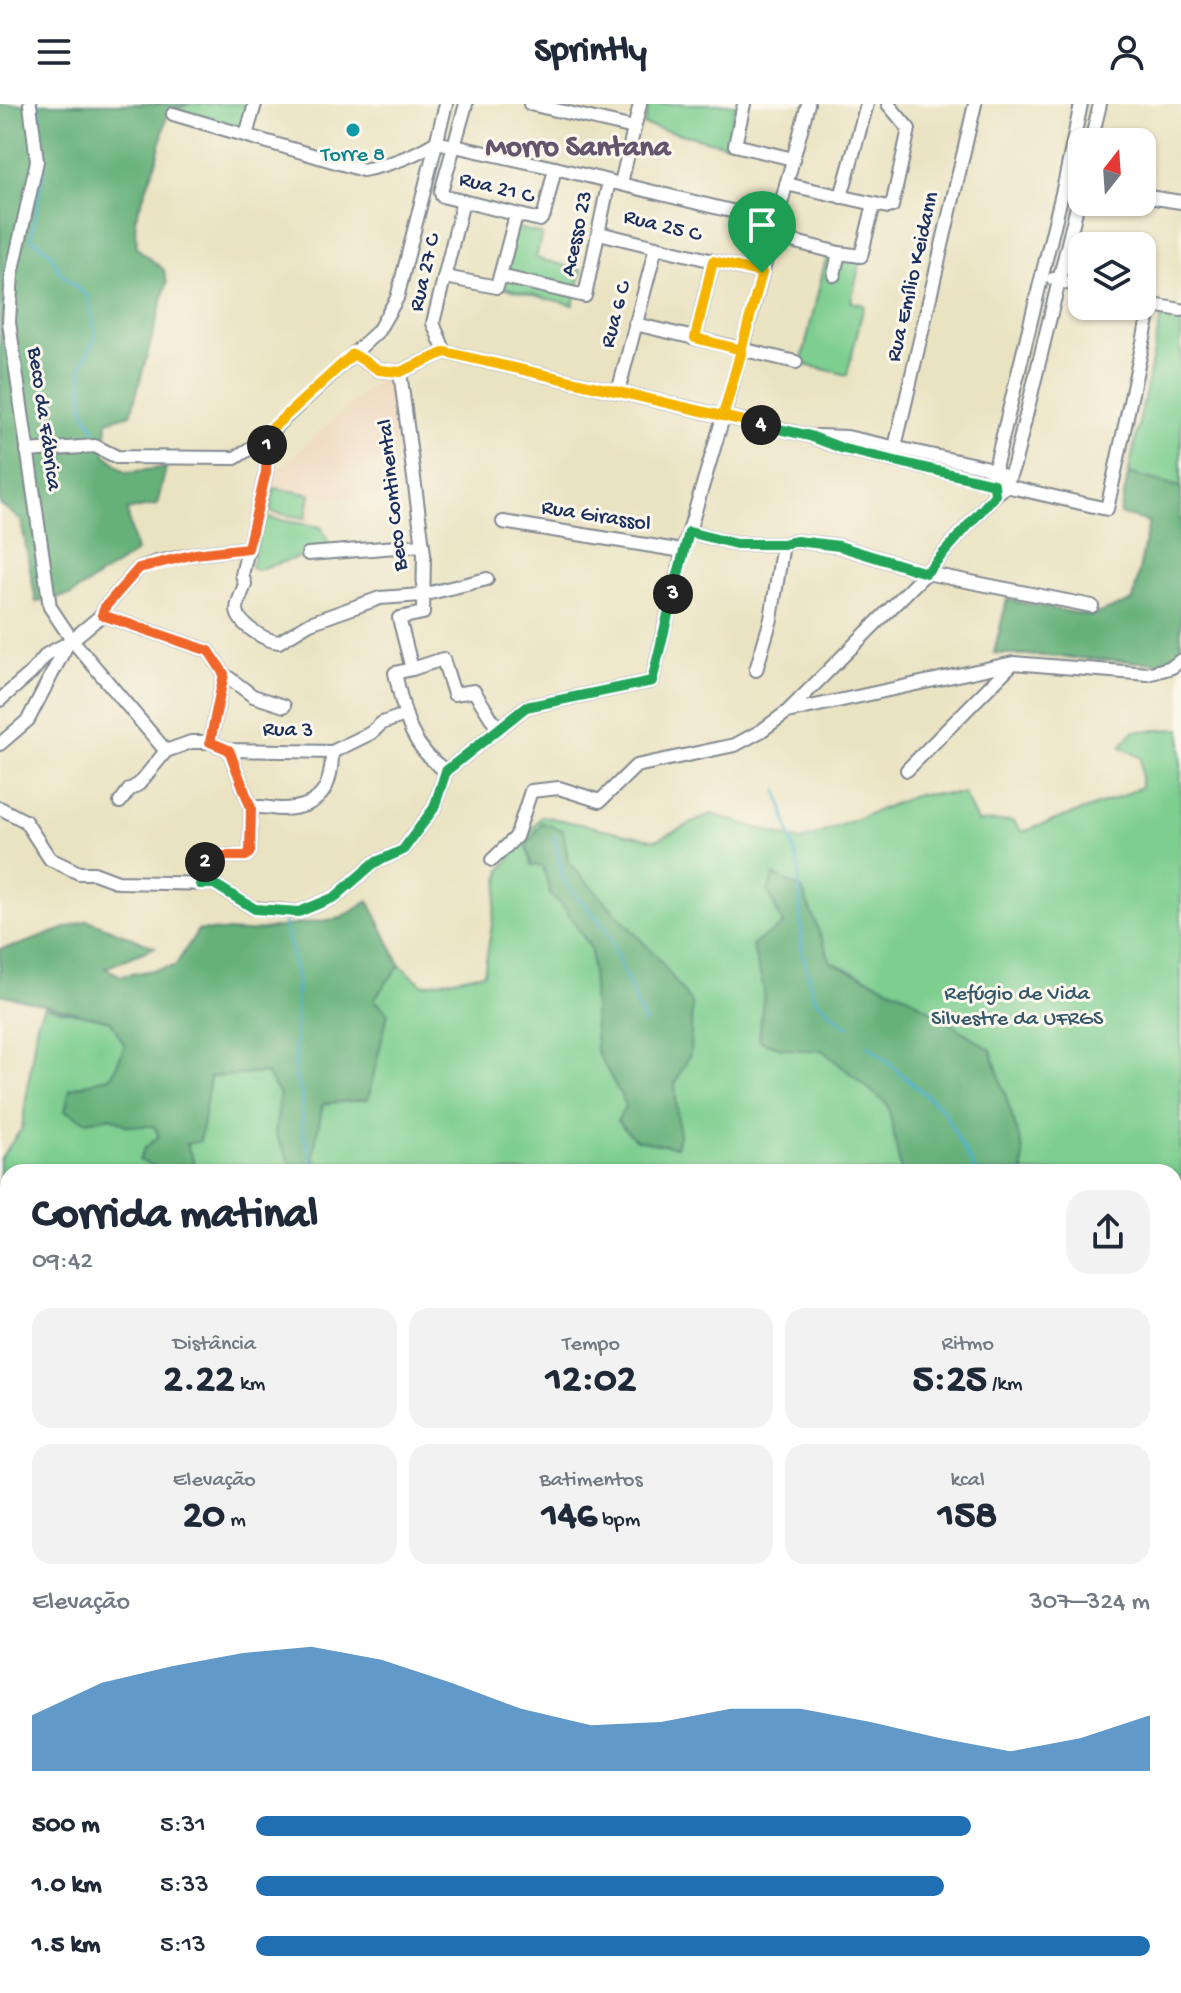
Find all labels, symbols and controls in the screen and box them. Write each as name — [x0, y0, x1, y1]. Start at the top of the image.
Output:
icon: menu — [32, 30, 76, 74]
icon: person — [1105, 30, 1149, 74]
text: Sprintly — [534, 31, 647, 74]
marker: Torre 8 — [344, 121, 362, 139]
north arrow — [1068, 128, 1156, 216]
map controls — [1068, 128, 1156, 320]
district label: Morro Santana — [486, 132, 672, 167]
place label: Torre 8 — [319, 143, 385, 169]
street label: Rua 21 C — [456, 167, 538, 211]
street label: Acesso 23 — [556, 189, 600, 279]
street label: Rua Emílio Keidann — [882, 189, 946, 365]
pin — [728, 191, 796, 273]
icon: arrive — [740, 203, 784, 247]
street label: Rua 25 C — [621, 205, 705, 250]
street label: Rua 27 C — [404, 230, 448, 314]
button: layers — [1068, 232, 1156, 320]
street label: Rua 6 C — [596, 277, 639, 351]
street label: Beco da Fábrica — [20, 345, 66, 493]
pin: 4 — [741, 405, 781, 445]
text: 4 — [756, 412, 766, 438]
street label: Beco Continental — [373, 418, 415, 573]
pin: 1 — [247, 425, 287, 465]
text: 1 — [263, 432, 271, 458]
street label: Rua Girassol — [539, 496, 653, 538]
pin: 3 — [653, 574, 693, 614]
text: 3 — [667, 581, 679, 607]
street label: Rua 3 — [262, 718, 314, 744]
pin: 2 — [185, 842, 225, 882]
text: 2 — [200, 849, 210, 875]
park label: Refúgio de Vida Silvestre da UFRGS — [931, 982, 1104, 1033]
button: share — [1066, 1190, 1150, 1274]
text: Corrida matinal — [32, 1191, 318, 1243]
text: 09:42 — [32, 1247, 93, 1278]
text: Distância — [173, 1332, 256, 1358]
text: Tempo — [562, 1332, 620, 1358]
text: Ritmo — [941, 1332, 994, 1358]
text: 2.22 — [163, 1358, 235, 1405]
text: 12:02 — [546, 1358, 636, 1405]
text: 5:25 — [913, 1358, 987, 1405]
text: km — [235, 1372, 265, 1398]
text: /km — [987, 1372, 1023, 1398]
text: Elevação — [173, 1468, 256, 1494]
text: Batimentos — [539, 1468, 643, 1494]
text: kcal — [950, 1468, 985, 1494]
text: 20 — [183, 1494, 225, 1541]
text: 146 — [542, 1494, 597, 1541]
text: 158 — [938, 1494, 997, 1541]
text: m — [225, 1508, 246, 1534]
text: bpm — [597, 1508, 640, 1534]
text: Elevação — [32, 1588, 130, 1619]
text: 307–324 m — [1029, 1588, 1150, 1619]
text: 500 m — [32, 1811, 100, 1842]
text: 5:31 — [160, 1811, 206, 1842]
text: 1.0 km — [32, 1871, 102, 1902]
text: 5:33 — [160, 1871, 209, 1902]
text: 1.5 km — [32, 1931, 101, 1962]
text: 5:13 — [160, 1931, 206, 1962]

